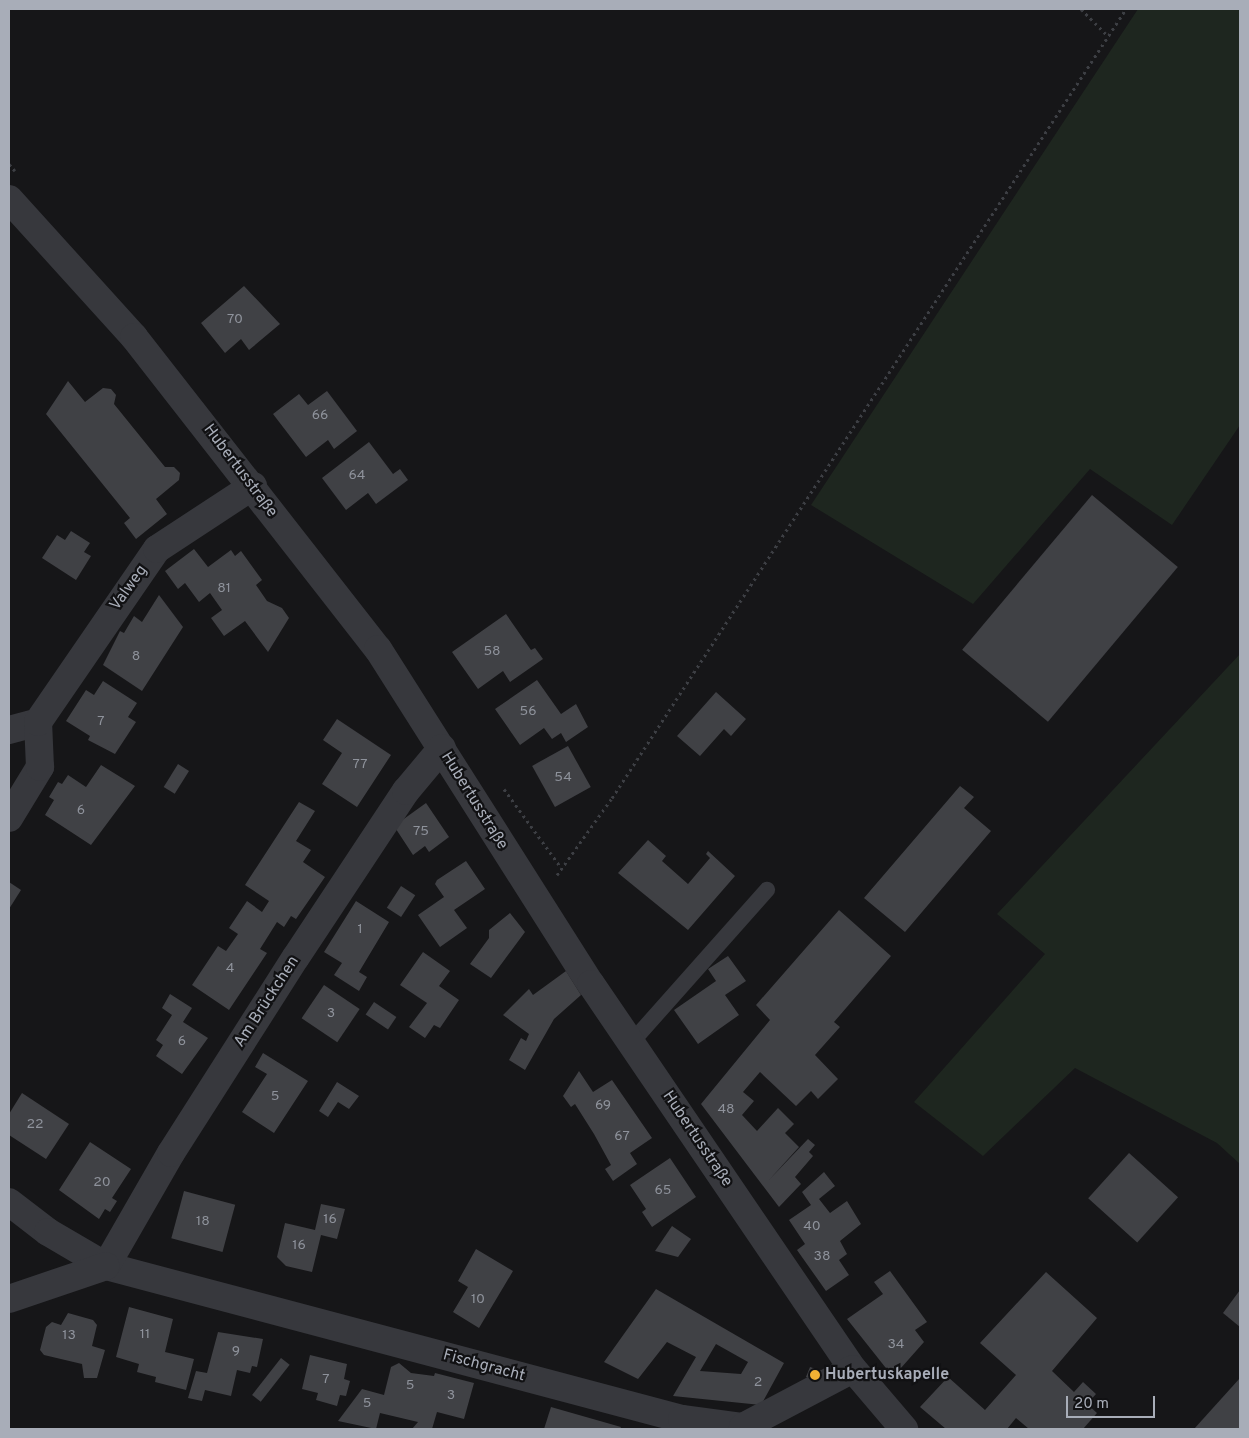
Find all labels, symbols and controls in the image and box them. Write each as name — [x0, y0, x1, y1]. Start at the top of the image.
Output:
house number: 70 — [227, 312, 243, 328]
house number: 66 — [312, 408, 328, 424]
street label: Hubertusstraße — [199, 421, 281, 521]
house number: 64 — [348, 468, 366, 484]
street label: Valweg — [106, 562, 152, 614]
house number: 81 — [217, 581, 231, 597]
house number: 58 — [483, 644, 501, 660]
house number: 8 — [132, 649, 140, 665]
house number: 56 — [519, 704, 537, 720]
house number: 7 — [97, 714, 105, 730]
street label: Hubertusstraße — [436, 749, 512, 853]
house number: 77 — [352, 757, 368, 773]
house number: 54 — [554, 770, 572, 786]
house number: 6 — [77, 803, 85, 819]
house number: 75 — [413, 824, 429, 840]
house number: 1 — [357, 922, 363, 938]
street label: Am Brückchen — [230, 953, 304, 1051]
house number: 4 — [226, 961, 234, 977]
house number: 3 — [327, 1006, 335, 1022]
house number: 6 — [178, 1034, 186, 1050]
street label: Hubertusstraße — [658, 1087, 736, 1191]
house number: 5 — [271, 1089, 279, 1105]
house number: 69 — [595, 1098, 611, 1114]
house number: 48 — [717, 1102, 735, 1118]
house number: 22 — [26, 1117, 44, 1133]
house number: 67 — [614, 1129, 630, 1145]
house number: 20 — [93, 1175, 111, 1191]
house number: 65 — [654, 1183, 672, 1199]
house number: 16 — [323, 1212, 337, 1228]
house number: 18 — [196, 1214, 210, 1230]
house number: 40 — [803, 1219, 821, 1235]
house number: 16 — [292, 1238, 306, 1254]
house number: 38 — [814, 1249, 830, 1265]
house number: 10 — [471, 1292, 485, 1308]
house number: 11 — [140, 1327, 150, 1343]
house number: 13 — [62, 1328, 76, 1344]
house number: 34 — [887, 1337, 905, 1353]
house number: 9 — [232, 1344, 240, 1360]
street label: Fischgracht — [441, 1346, 527, 1386]
place label: Hubertuskapelle — [825, 1365, 949, 1385]
marker: Hubertuskapelle — [809, 1369, 821, 1381]
house number: 7 — [322, 1372, 330, 1388]
house number: 2 — [754, 1375, 762, 1391]
house number: 5 — [406, 1378, 414, 1394]
scale bar — [1069, 1386, 1158, 1418]
house number: 3 — [447, 1388, 455, 1404]
text: 20 m — [1074, 1395, 1109, 1414]
house number: 5 — [363, 1396, 371, 1412]

